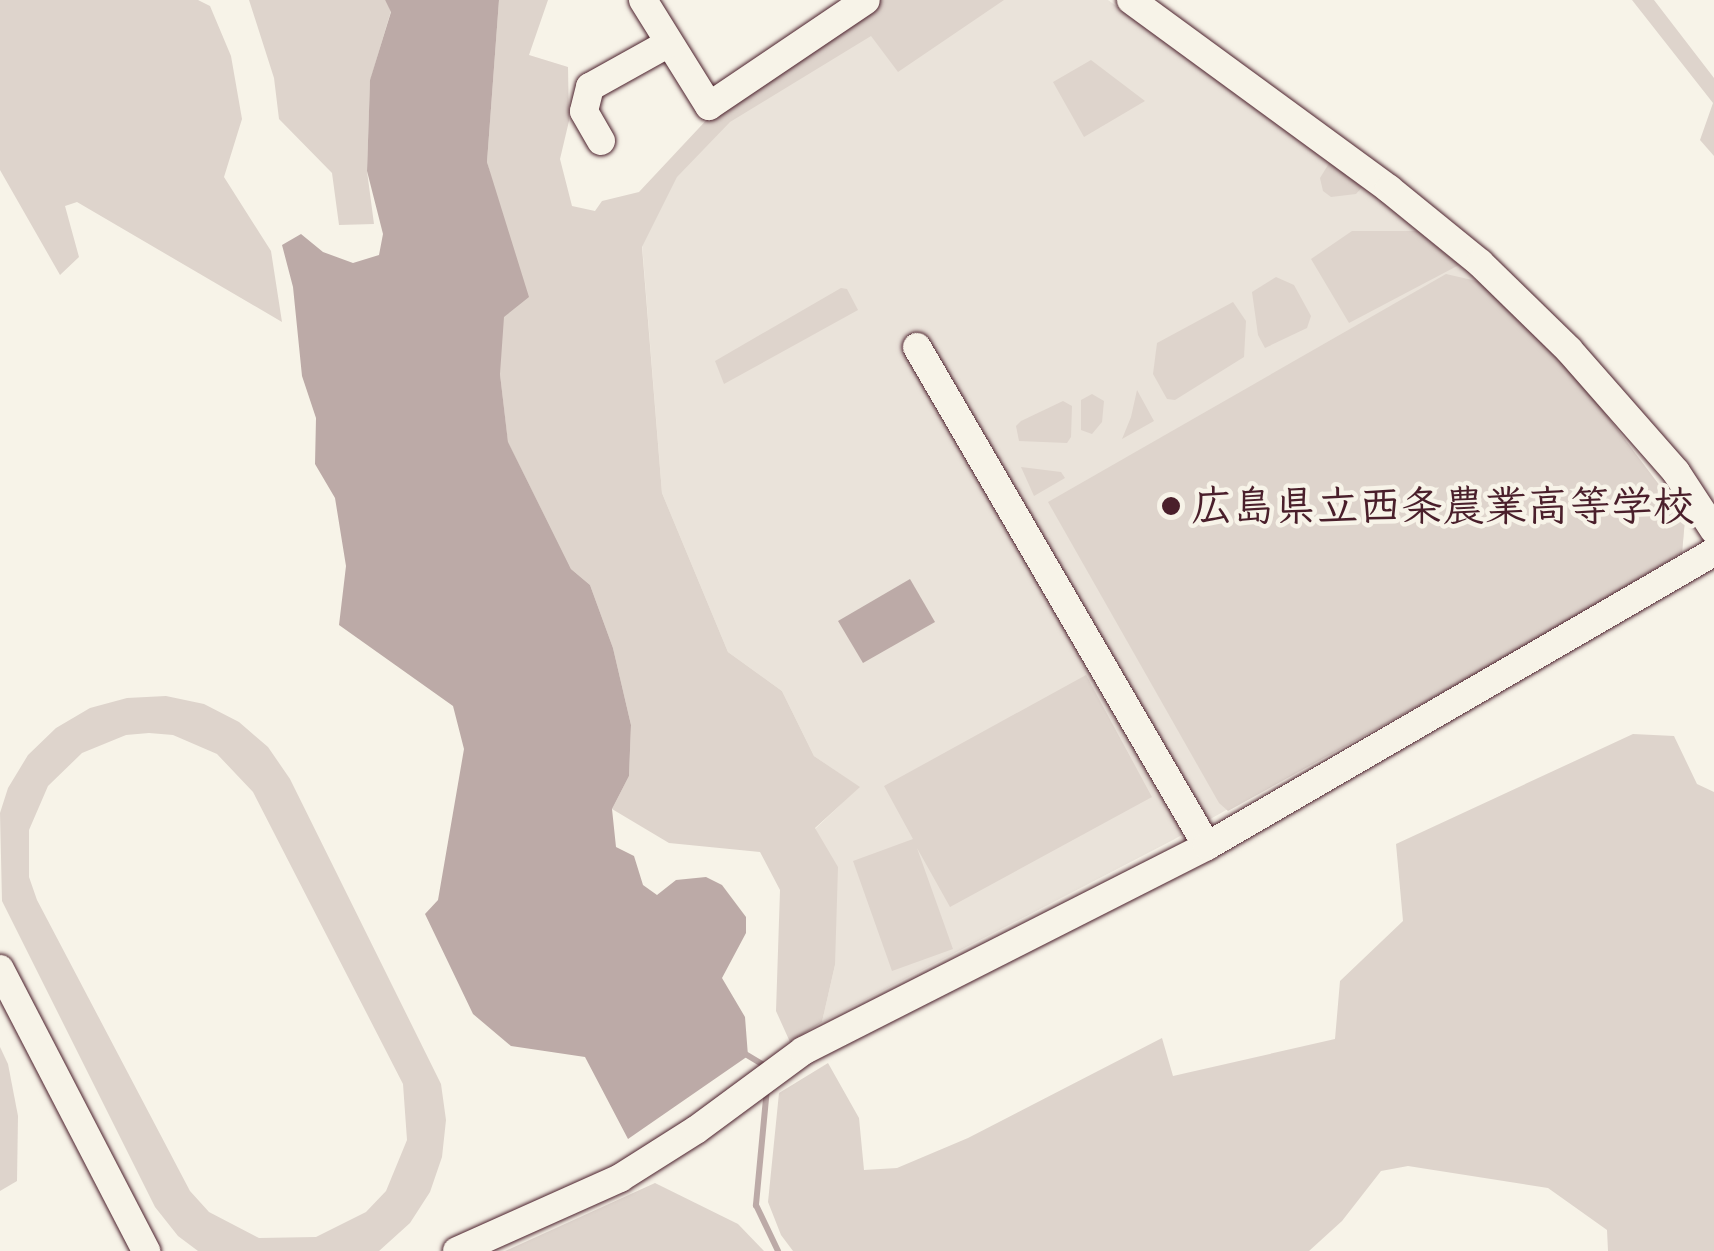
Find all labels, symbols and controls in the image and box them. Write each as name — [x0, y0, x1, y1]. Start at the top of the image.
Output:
place label: 広島県立西条農業高等学校 — [1191, 481, 1695, 531]
marker: 広島県立西条農業高等学校 — [1160, 495, 1182, 517]

